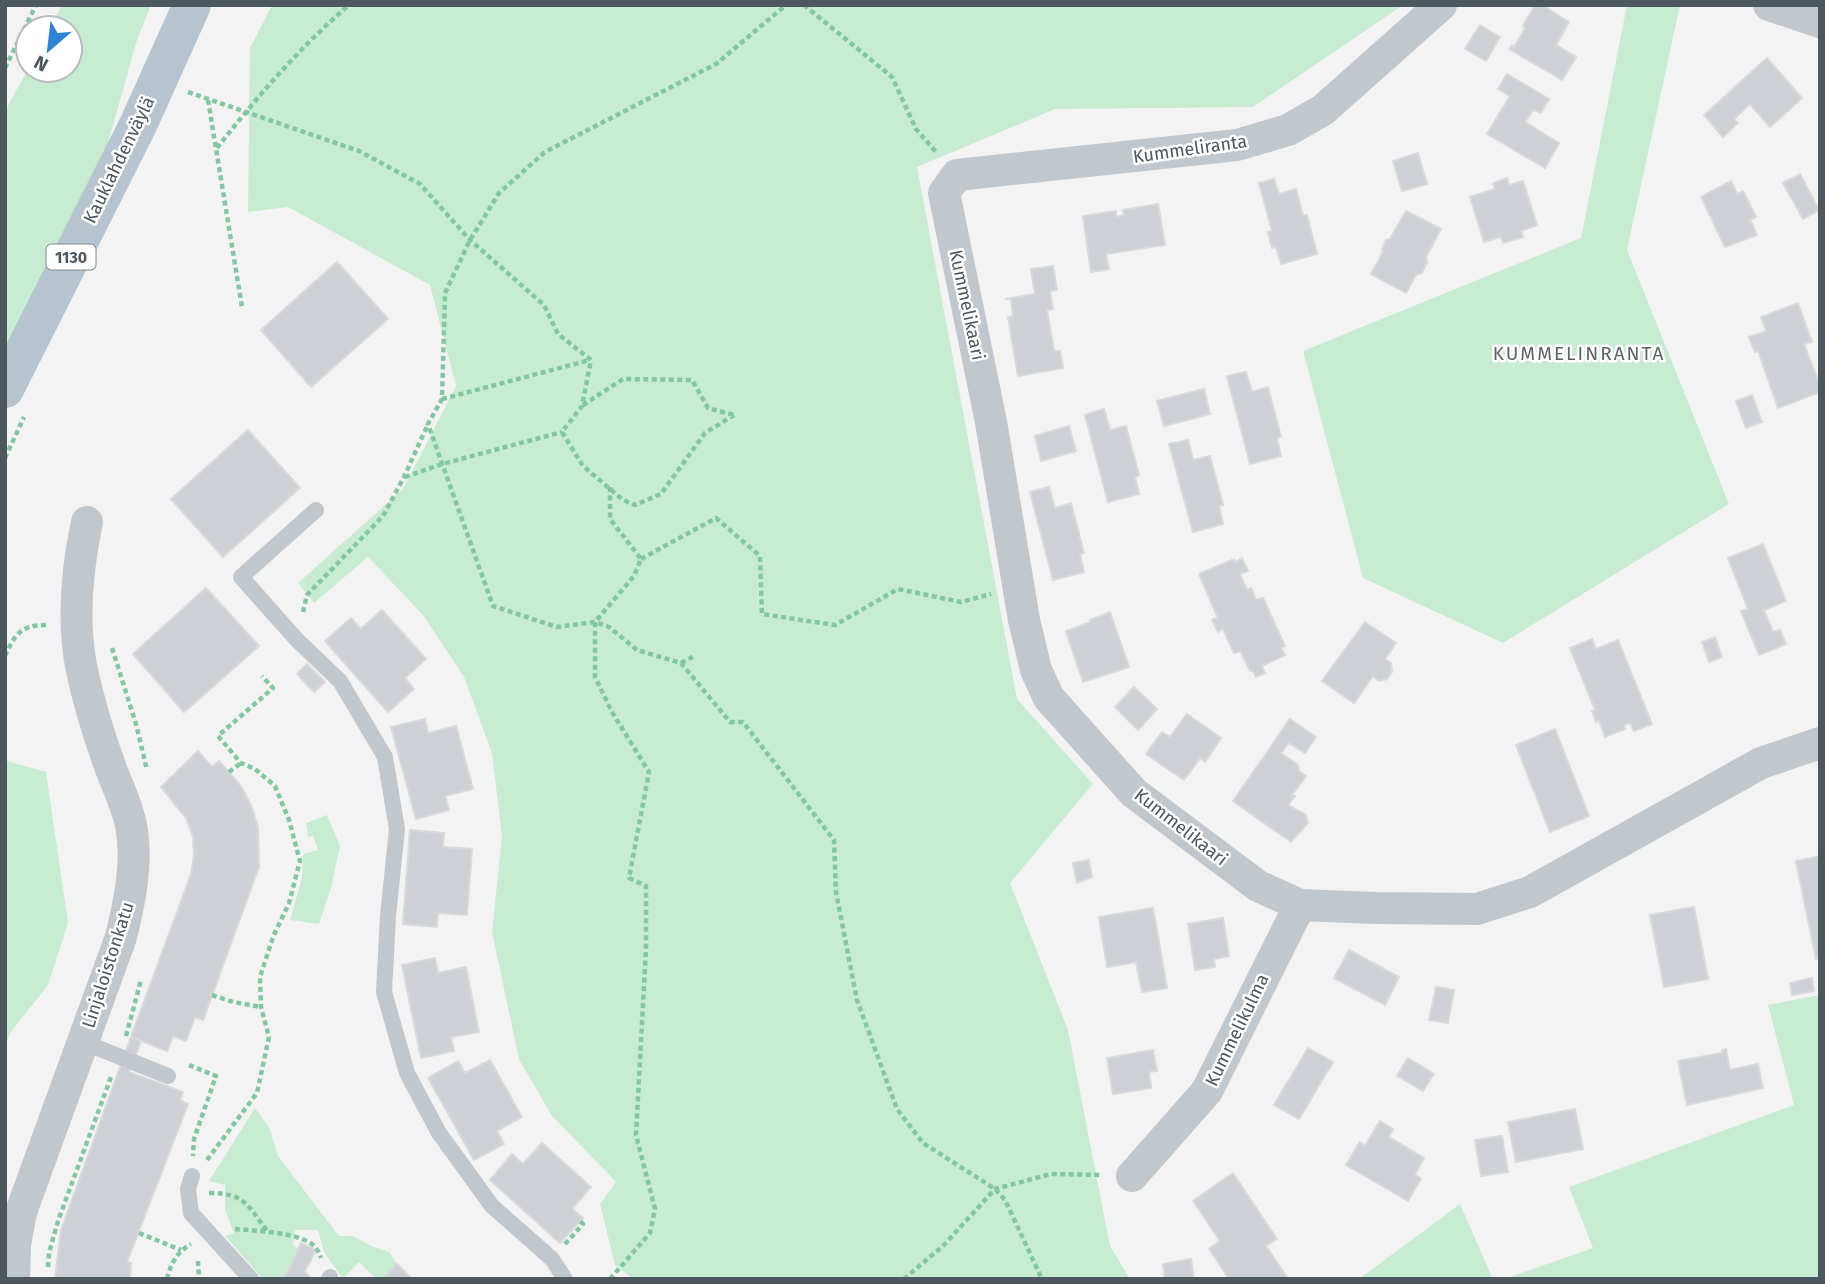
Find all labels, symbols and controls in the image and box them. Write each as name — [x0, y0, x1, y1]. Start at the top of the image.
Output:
north arrow — [14, 14, 84, 84]
text: N — [30, 50, 52, 77]
street label: Kauklahdenväylä — [79, 93, 159, 227]
street label: Kummeliranta — [1132, 130, 1248, 168]
road number: 1130 — [46, 244, 96, 270]
street label: Kummelikaari — [945, 248, 989, 362]
district label: KUMMELINRANTA — [1493, 342, 1665, 365]
street label: Kummelikaari — [1130, 784, 1232, 870]
street label: Linjaloistonkatu — [77, 899, 139, 1031]
street label: Kummelikulma — [1200, 970, 1274, 1090]

